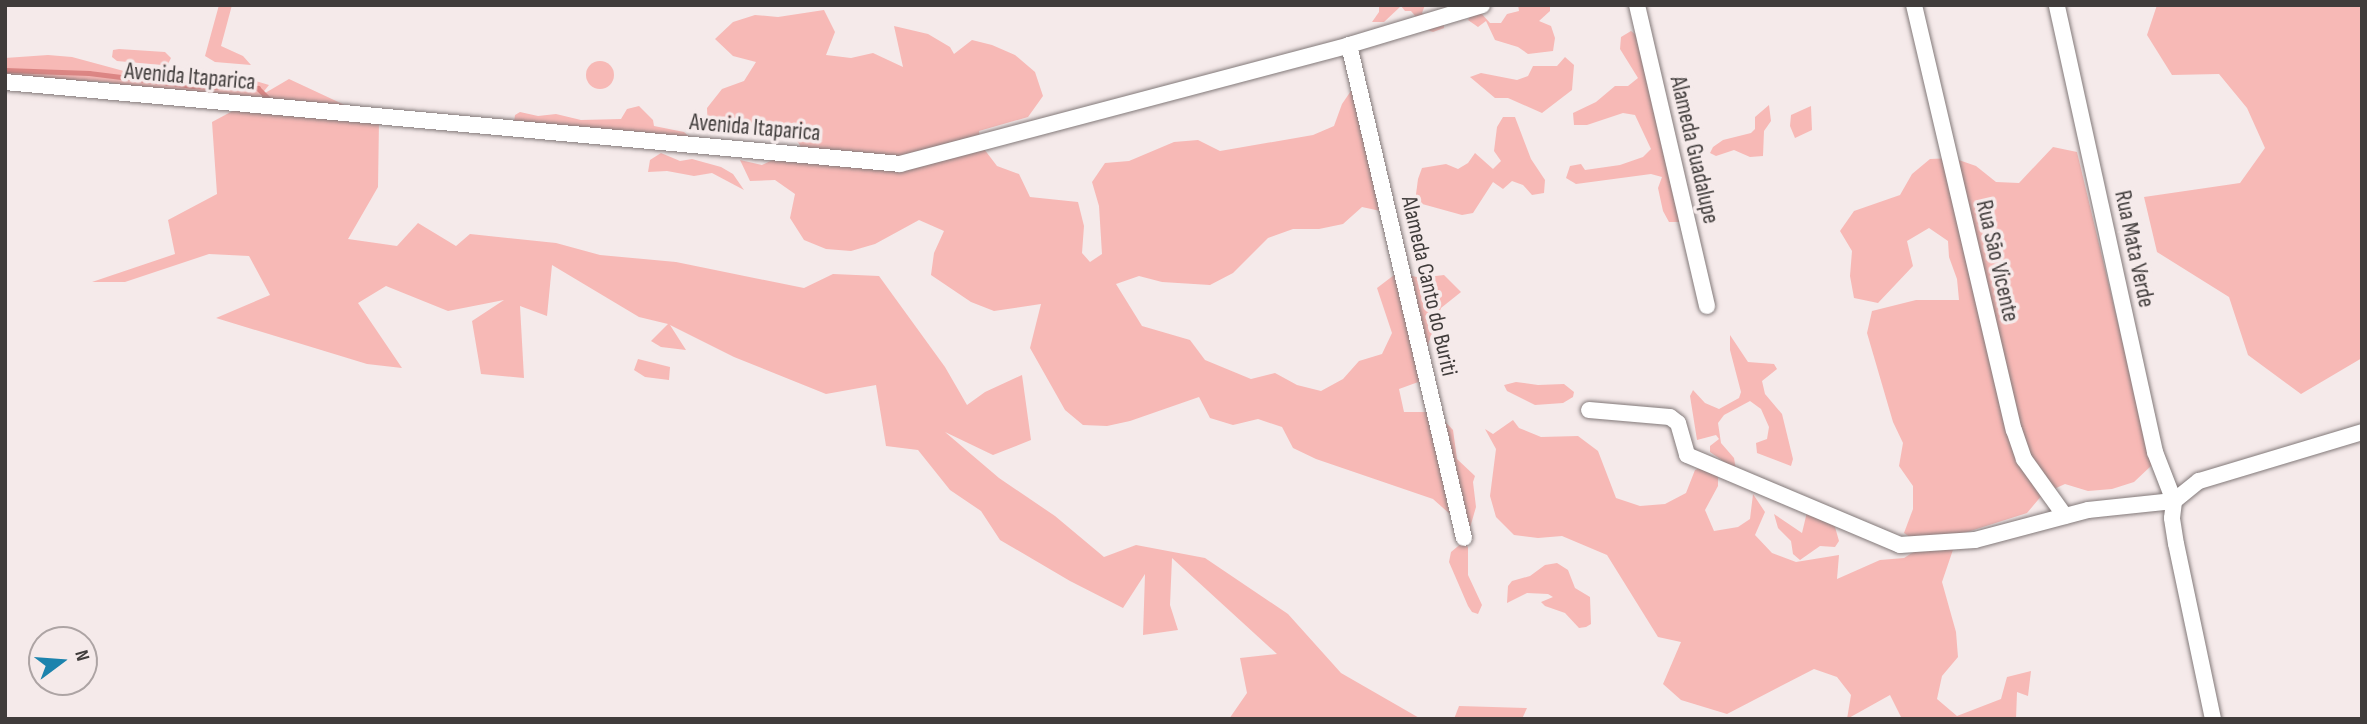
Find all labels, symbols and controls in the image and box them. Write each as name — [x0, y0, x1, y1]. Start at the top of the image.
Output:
street label: Avenida Itaparica — [123, 58, 257, 96]
street label: Alameda Guadalupe — [1664, 74, 1724, 226]
street label: Avenida Itaparica — [688, 109, 822, 147]
street label: Rua Mata Verde — [2108, 188, 2160, 310]
street label: Alameda Canto do Buriti — [1395, 193, 1463, 379]
street label: Rua São Vicente — [1970, 198, 2024, 324]
north arrow — [28, 626, 98, 696]
text: N — [69, 648, 94, 664]

